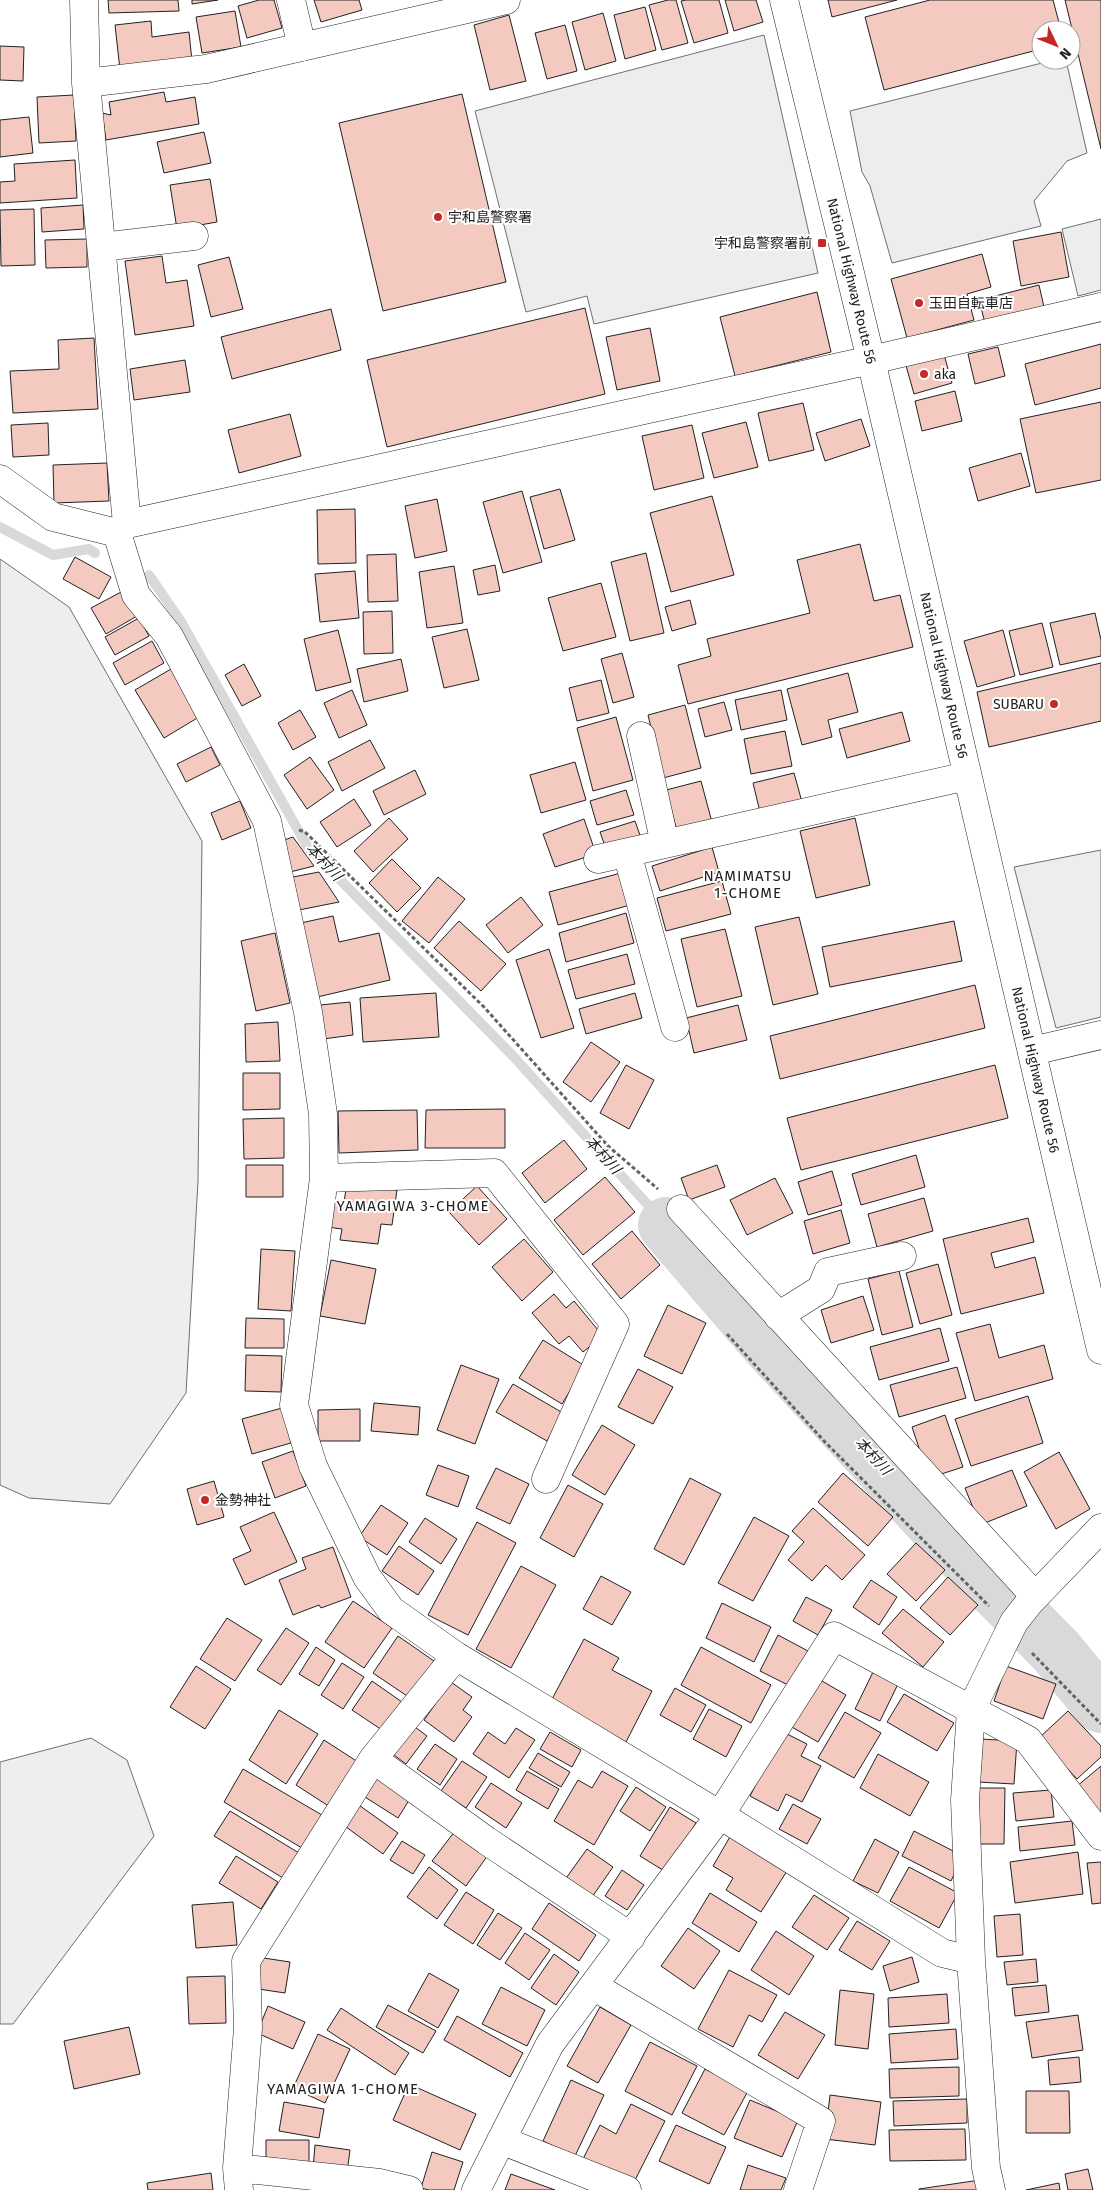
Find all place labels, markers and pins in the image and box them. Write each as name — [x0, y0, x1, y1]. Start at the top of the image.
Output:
place label: 宇和島警察署 — [448, 209, 532, 226]
marker: 宇和島警察署 — [432, 211, 444, 223]
place label: 宇和島警察署前 — [714, 235, 812, 252]
marker: 宇和島警察署前 — [816, 237, 828, 249]
place label: 玉田自転車店 — [929, 295, 1013, 312]
marker: 玉田自転車店 — [913, 297, 925, 309]
place label: aka — [934, 366, 956, 383]
marker: aka — [918, 368, 930, 380]
place label: SUBARU — [993, 696, 1044, 713]
marker: SUBARU — [1048, 698, 1060, 710]
place label: 金勢神社 — [215, 1492, 271, 1509]
marker: 金勢神社 — [199, 1494, 211, 1506]

